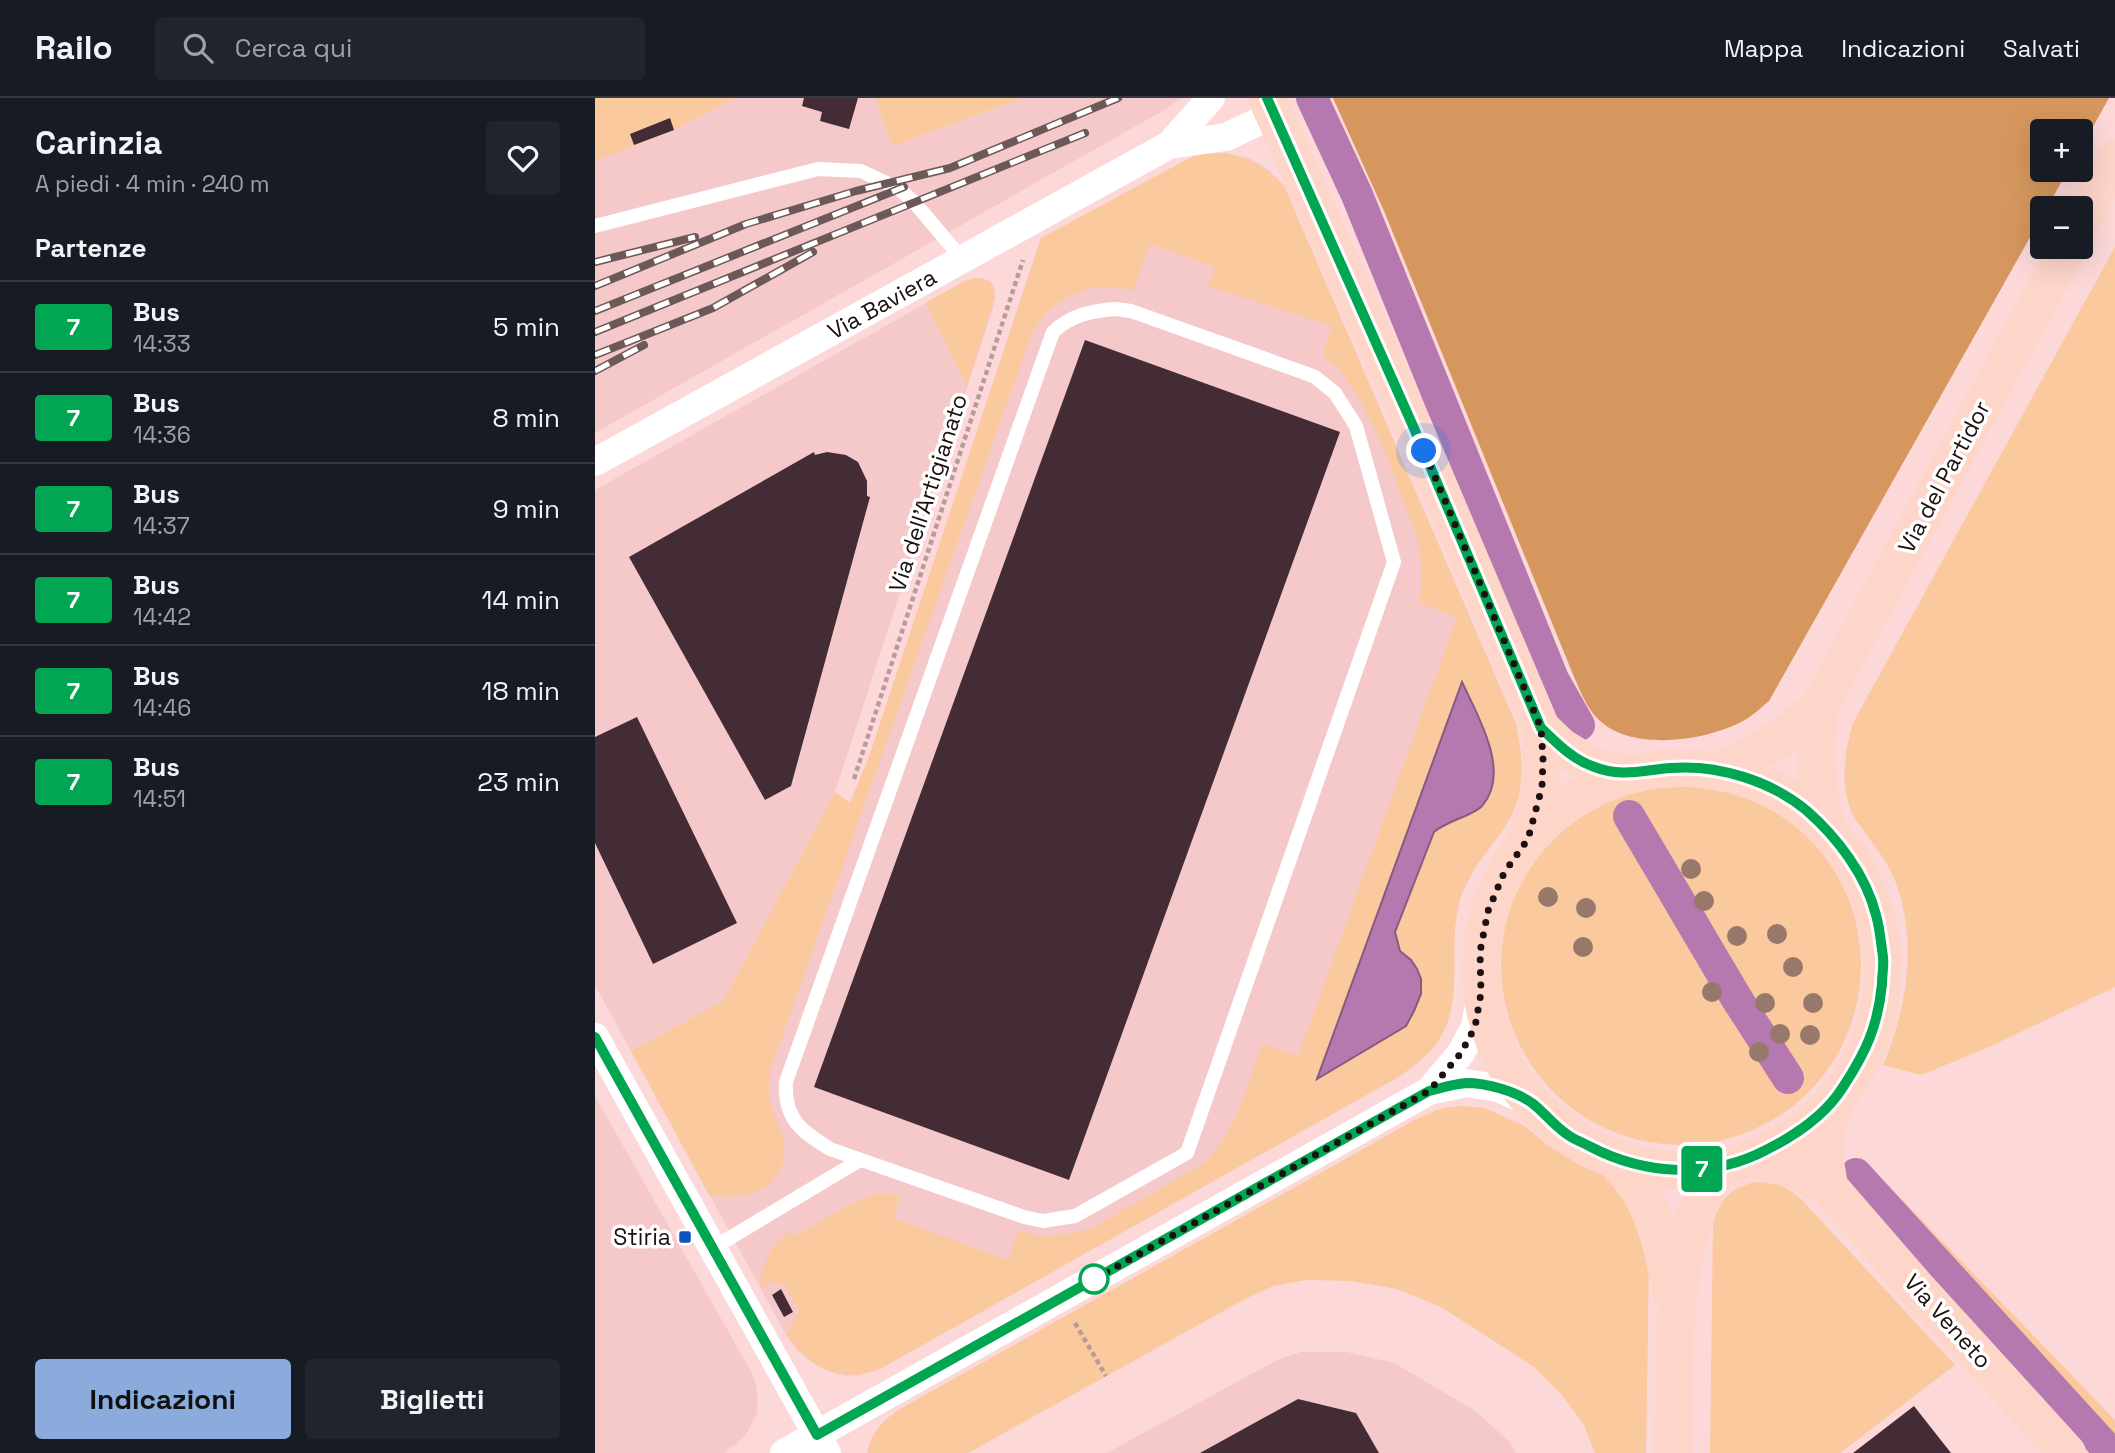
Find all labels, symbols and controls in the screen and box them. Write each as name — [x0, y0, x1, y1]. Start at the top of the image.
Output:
search box — [155, 17, 645, 80]
text: Railo — [35, 27, 113, 69]
icon: search — [179, 29, 217, 67]
text: Cerca qui — [235, 31, 352, 65]
text: Mappa — [1724, 33, 1803, 64]
text: Indicazioni — [1841, 33, 1965, 64]
text: Salvati — [2003, 33, 2080, 64]
map controls — [2030, 119, 2093, 259]
button: + — [2030, 119, 2093, 182]
button: heart — [486, 121, 560, 195]
text: Carinzia — [35, 122, 162, 164]
text: A piedi · 4 min · 240 m — [35, 169, 270, 199]
button: − — [2030, 196, 2093, 259]
text: Partenze — [35, 231, 146, 265]
street label: Via Baviera — [822, 262, 942, 346]
text: Bus — [133, 295, 180, 329]
text: 5 min — [493, 310, 560, 344]
text: 7 — [67, 311, 80, 342]
text: 14:33 — [133, 329, 191, 359]
text: Bus — [133, 386, 180, 420]
street label: Via dell'Artigianato — [882, 390, 974, 596]
street label: Via del Partidor — [1891, 396, 1997, 558]
text: 8 min — [492, 401, 560, 435]
text: 7 — [67, 402, 80, 433]
text: 14:36 — [133, 420, 191, 450]
your location — [1406, 433, 1441, 468]
text: Bus — [133, 477, 180, 511]
text: 9 min — [493, 492, 560, 526]
text: 7 — [67, 493, 80, 524]
text: 14:37 — [133, 511, 190, 541]
text: Bus — [133, 568, 180, 602]
text: 14 min — [482, 583, 560, 617]
text: 7 — [67, 584, 80, 615]
text: 14:42 — [133, 602, 191, 632]
text: Bus — [133, 659, 180, 693]
text: 18 min — [482, 674, 560, 708]
text: 7 — [67, 675, 80, 706]
text: 14:46 — [133, 693, 191, 723]
text: Bus — [133, 750, 180, 784]
text: 23 min — [477, 765, 560, 799]
text: 7 — [67, 766, 80, 797]
text: 14:51 — [133, 784, 186, 814]
line badge: 7 — [1679, 1146, 1725, 1192]
text: 7 — [1695, 1153, 1709, 1184]
place label: Stiria — [613, 1222, 671, 1252]
marker: Stiria — [677, 1229, 693, 1245]
unlabelled marker — [1079, 1264, 1109, 1294]
street label: Via Veneto — [1898, 1267, 1998, 1375]
button: Indicazioni — [35, 1359, 291, 1439]
button: Biglietti — [305, 1359, 560, 1439]

